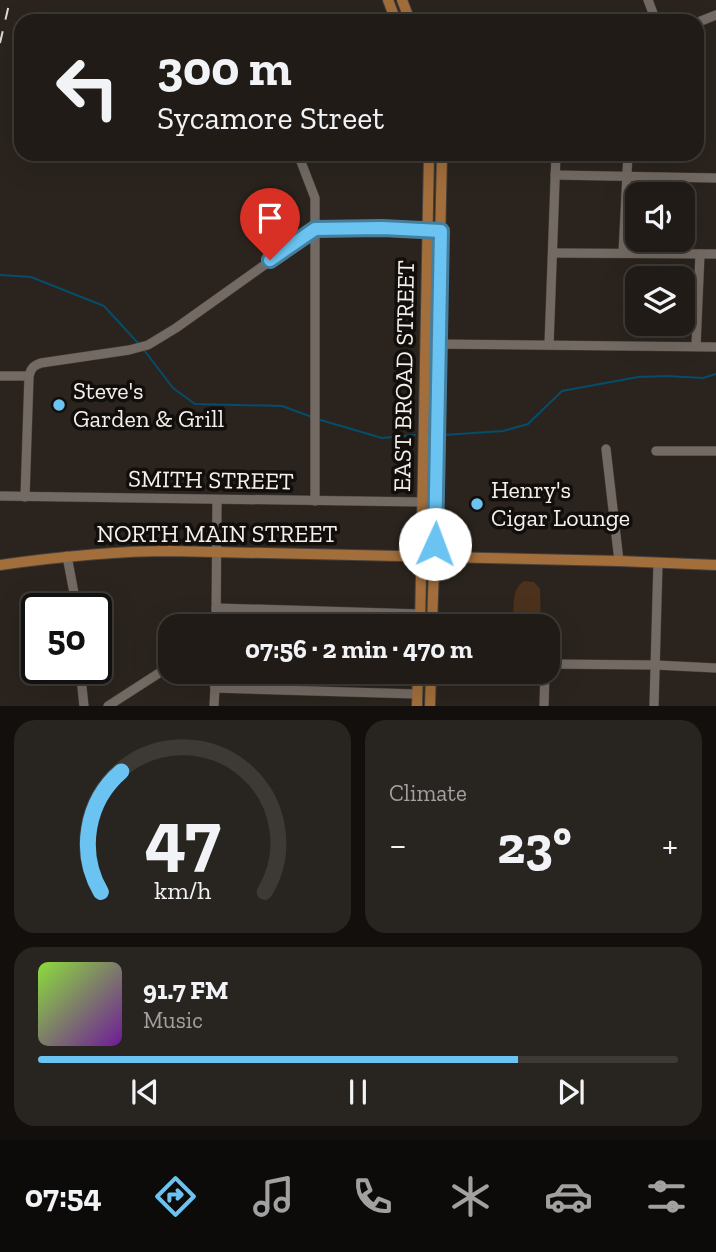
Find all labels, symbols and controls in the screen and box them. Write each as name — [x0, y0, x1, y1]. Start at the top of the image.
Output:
text: 300 m — [157, 39, 292, 98]
icon: left — [42, 42, 133, 133]
text: Sycamore Street — [157, 99, 384, 137]
map controls — [625, 182, 695, 336]
button: sound — [625, 182, 695, 252]
pin — [240, 188, 300, 260]
icon: arrive — [251, 199, 289, 237]
street label: EAST BROAD STREET — [387, 260, 420, 492]
button: layers — [625, 266, 695, 336]
place label: Steve's Garden & Grill — [73, 376, 224, 433]
marker: Steve's Garden & Grill — [51, 397, 67, 413]
street label: SMITH STREET — [128, 464, 294, 495]
place label: Henry's Cigar Lounge — [491, 475, 630, 532]
marker: Henry's Cigar Lounge — [469, 496, 485, 512]
position arrow — [398, 507, 472, 581]
street label: NORTH MAIN STREET — [97, 519, 338, 548]
speed limit sign: 50 — [21, 593, 112, 684]
text: 07:56 · 2 min · 470 m — [245, 633, 473, 665]
text: Climate — [389, 779, 467, 807]
text: 47 — [144, 794, 221, 882]
text: 23° — [497, 814, 572, 876]
text: − — [389, 822, 407, 868]
text: + — [662, 822, 678, 868]
text: km/h — [154, 875, 211, 905]
text: 91.7 FM — [143, 974, 229, 1006]
text: Music — [143, 1006, 203, 1034]
icon: previous — [126, 1073, 164, 1111]
icon: pause — [339, 1073, 377, 1111]
icon: next — [552, 1073, 590, 1111]
icon: directions — [151, 1172, 200, 1221]
icon: music — [249, 1172, 298, 1221]
icon: phone — [348, 1172, 397, 1221]
icon: climate — [446, 1172, 495, 1221]
icon: car — [544, 1172, 593, 1221]
icon: filters — [642, 1172, 691, 1221]
text: 07:54 — [25, 1177, 102, 1215]

